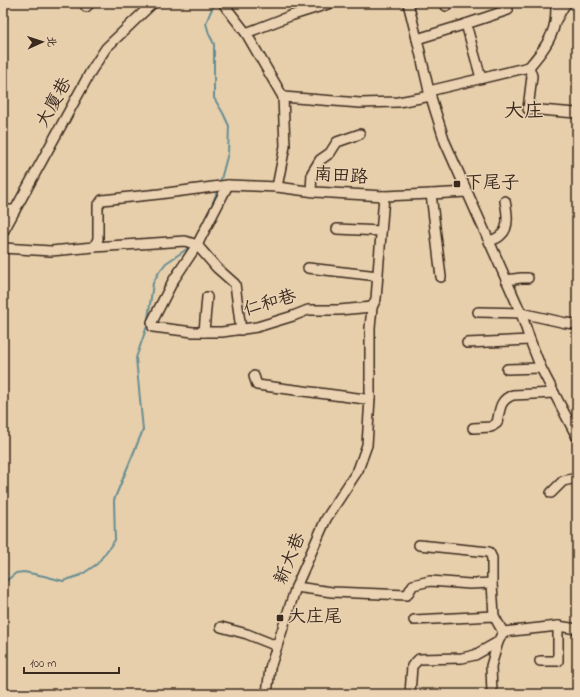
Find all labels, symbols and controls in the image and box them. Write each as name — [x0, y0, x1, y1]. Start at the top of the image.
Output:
north arrow — [22, 22, 62, 62]
text: 北 — [43, 36, 59, 47]
street label: 大廈巷 — [31, 73, 79, 133]
district label: 大庄 — [504, 98, 544, 127]
street label: 南田路 — [313, 162, 369, 192]
place label: 下尾子 — [465, 171, 519, 197]
marker: 下尾子 — [452, 179, 462, 189]
street label: 仁和巷 — [240, 284, 300, 324]
street label: 新大巷 — [269, 529, 313, 589]
place label: 大庄尾 — [288, 605, 342, 631]
marker: 大庄尾 — [275, 613, 285, 623]
scale bar — [24, 649, 119, 675]
text: 100 m — [30, 655, 57, 673]

